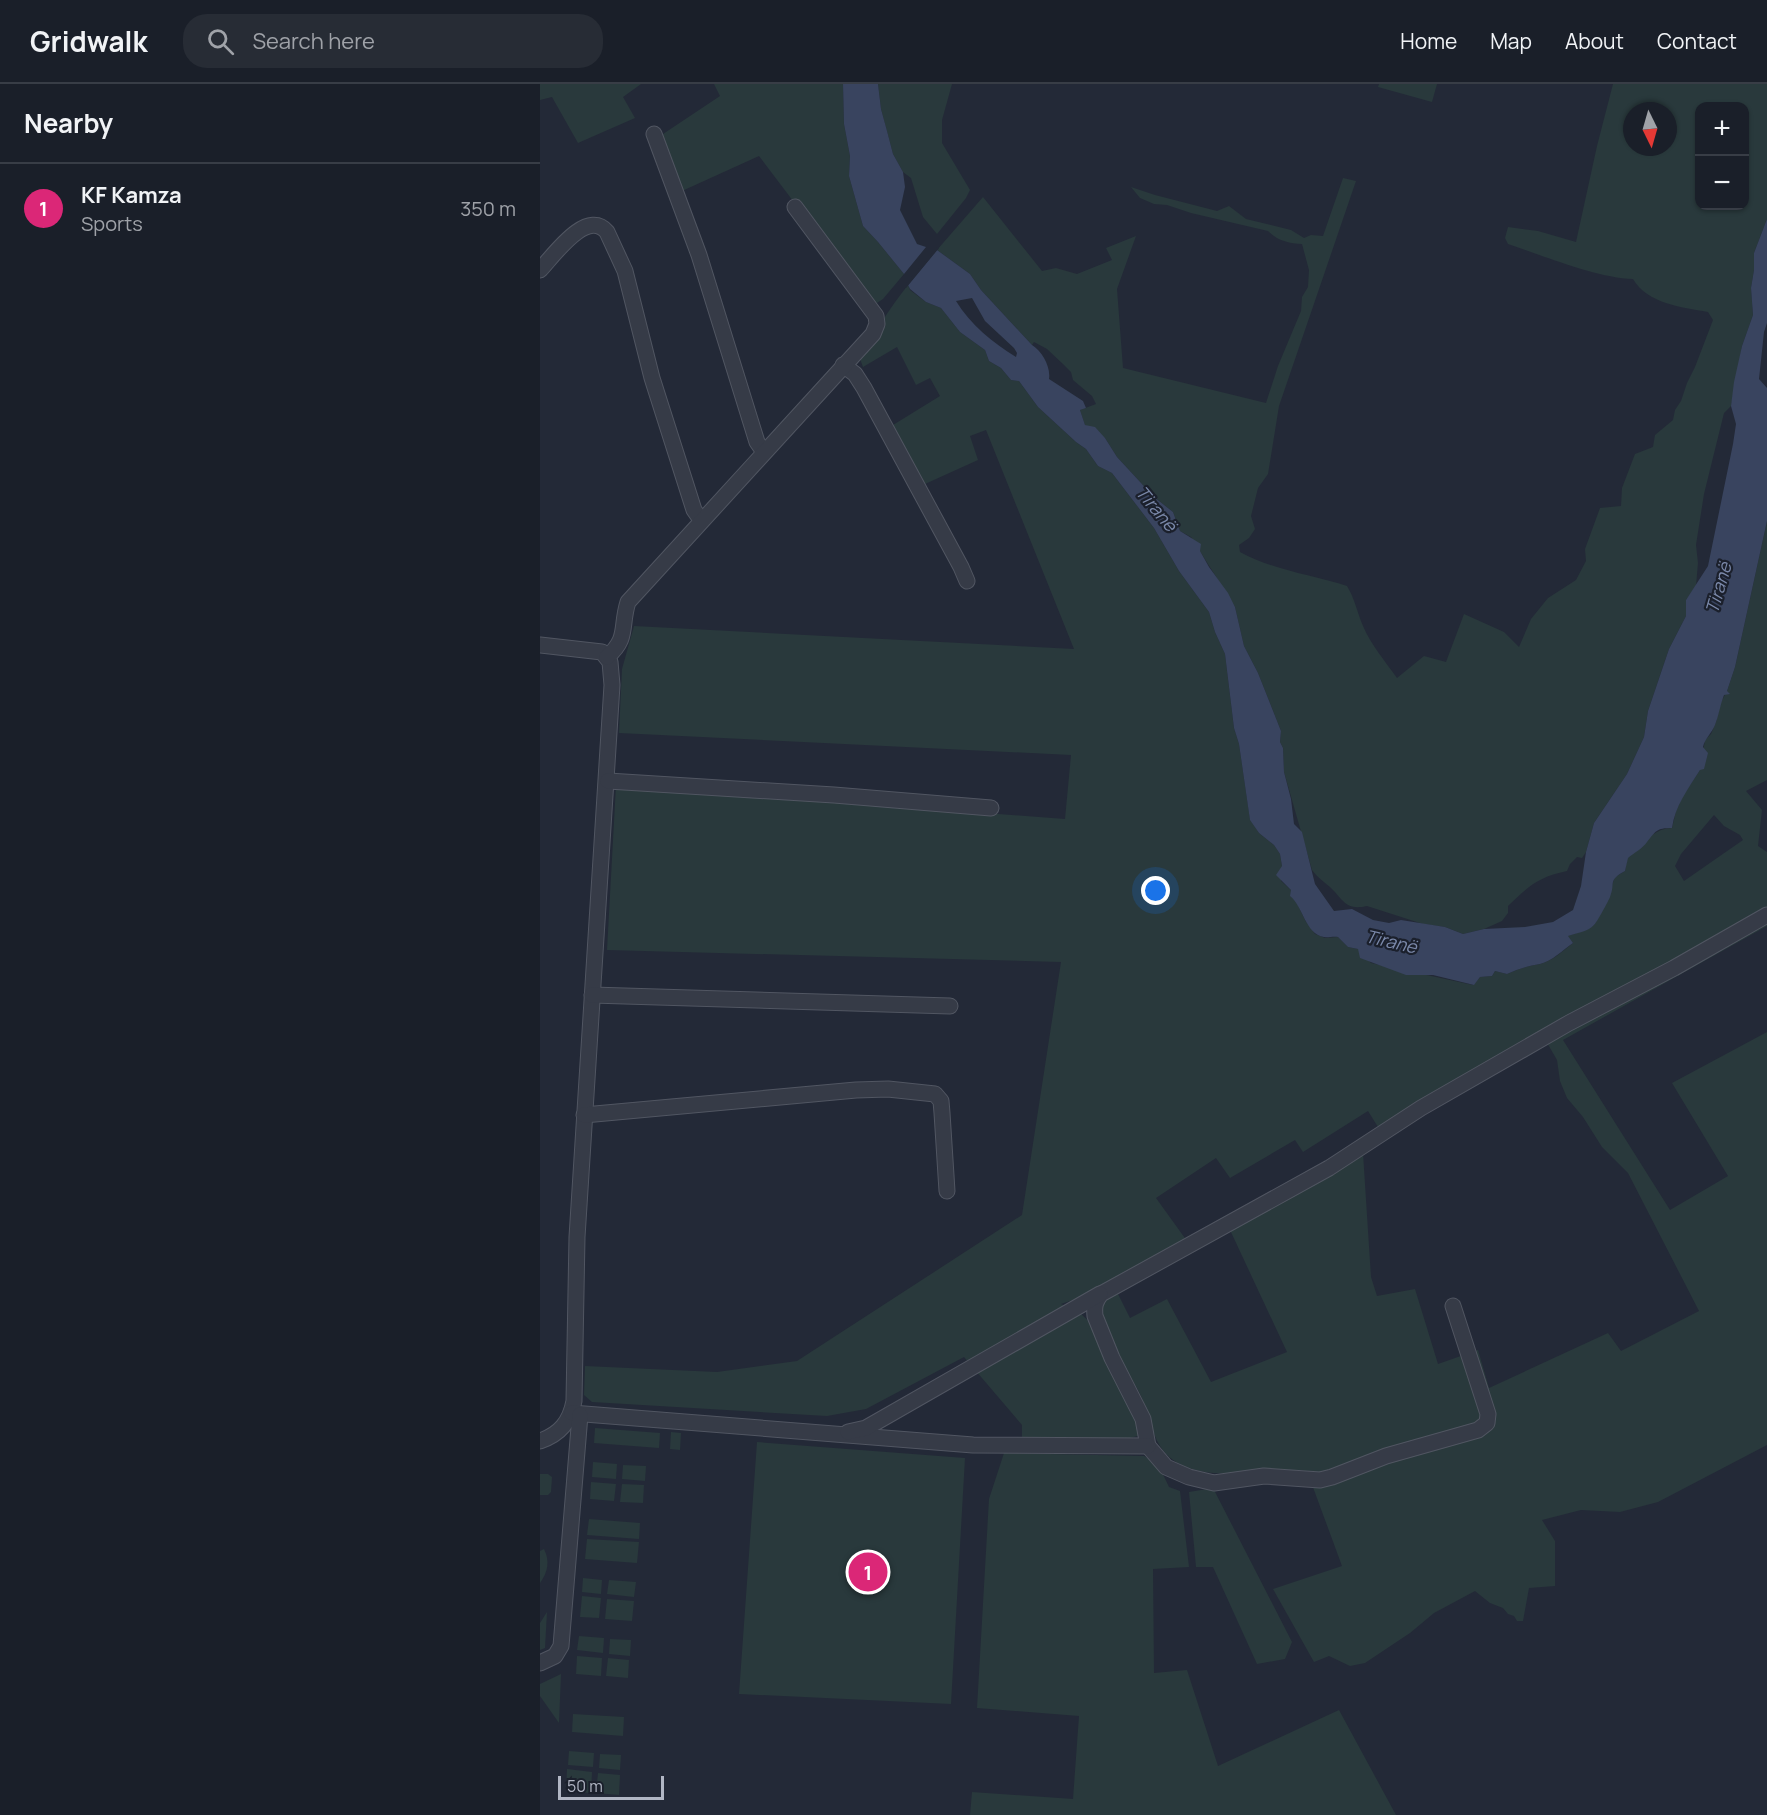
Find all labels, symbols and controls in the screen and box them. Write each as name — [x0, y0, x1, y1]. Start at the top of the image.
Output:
search box — [183, 14, 603, 68]
text: Gridwalk — [30, 22, 147, 60]
icon: search — [204, 25, 237, 58]
text: Search here — [252, 26, 375, 56]
text: Home — [1400, 27, 1457, 55]
text: Map — [1490, 27, 1532, 55]
text: About — [1565, 27, 1624, 55]
text: Contact — [1657, 27, 1737, 55]
north arrow — [1623, 102, 1677, 156]
map controls — [1695, 102, 1749, 210]
button: + — [1695, 102, 1749, 156]
text: Nearby — [24, 105, 113, 141]
button: − — [1695, 156, 1749, 210]
text: KF Kamza — [81, 180, 182, 210]
text: 1 — [39, 195, 48, 222]
text: 350 m — [460, 195, 516, 222]
text: Sports — [81, 210, 143, 237]
water label: Tiranë — [1131, 481, 1184, 537]
water label: Tiranë — [1699, 558, 1737, 616]
your location — [1141, 876, 1170, 905]
water label: Tiranë — [1363, 923, 1421, 959]
pin: 1 — [848, 1550, 888, 1594]
scale bar — [558, 1773, 664, 1800]
text: 50 m — [567, 1775, 603, 1797]

